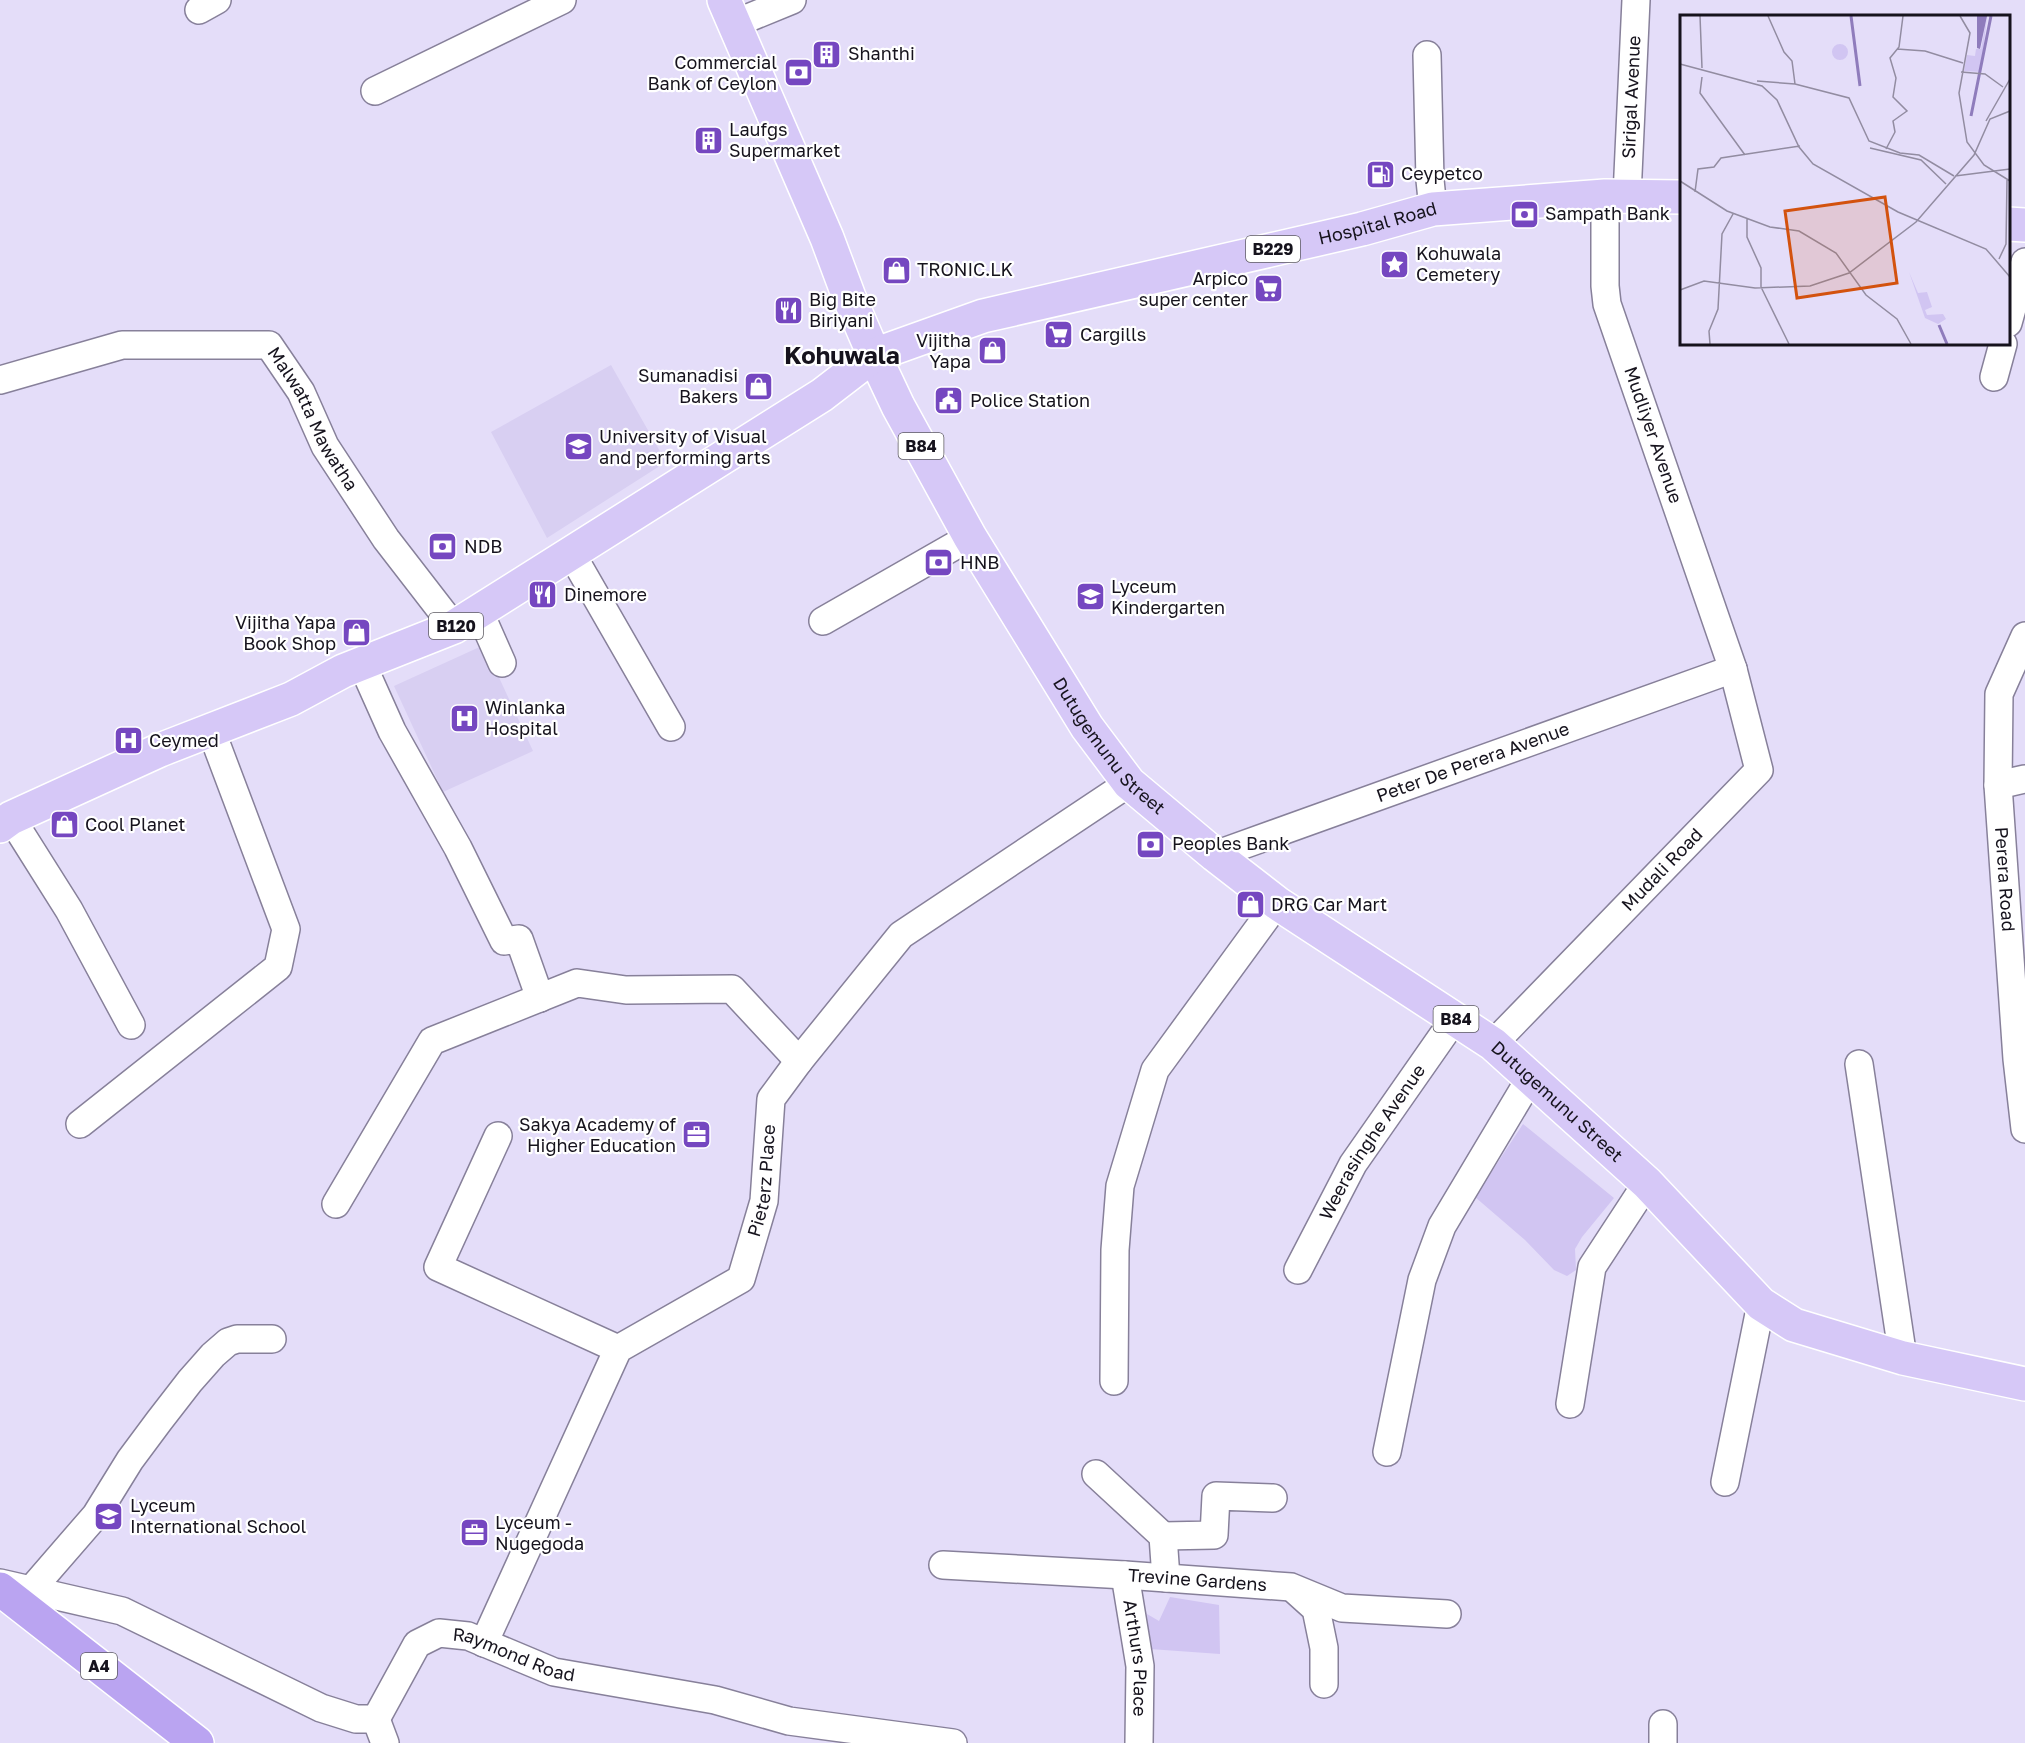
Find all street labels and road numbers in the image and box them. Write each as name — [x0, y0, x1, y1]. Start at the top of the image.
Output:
street label: Sirigal Avenue — [1617, 35, 1644, 159]
street label: Hospital Road — [1316, 197, 1439, 249]
road number: B229 — [1246, 236, 1300, 262]
street label: Malwatta Mawatha — [263, 342, 363, 494]
street label: Mudliyer Avenue — [1620, 363, 1688, 506]
road number: B84 — [898, 433, 944, 459]
road number: B120 — [429, 613, 483, 639]
street label: Dutugemunu Street — [1049, 673, 1170, 819]
street label: Peter De Perera Avenue — [1373, 717, 1572, 806]
street label: Mudali Road — [1616, 823, 1707, 915]
street label: Perera Road — [1991, 826, 2020, 932]
road number: B84 — [1434, 1006, 1478, 1032]
street label: Dutugemunu Street — [1487, 1036, 1628, 1166]
street label: Weerasinghe Avenue — [1314, 1060, 1429, 1223]
street label: Pieterz Place — [742, 1123, 779, 1239]
street label: Trevine Gardens — [1127, 1563, 1268, 1595]
street label: Arthurs Place — [1119, 1598, 1152, 1717]
street label: Raymond Road — [452, 1622, 577, 1685]
road number: A4 — [81, 1653, 117, 1679]

